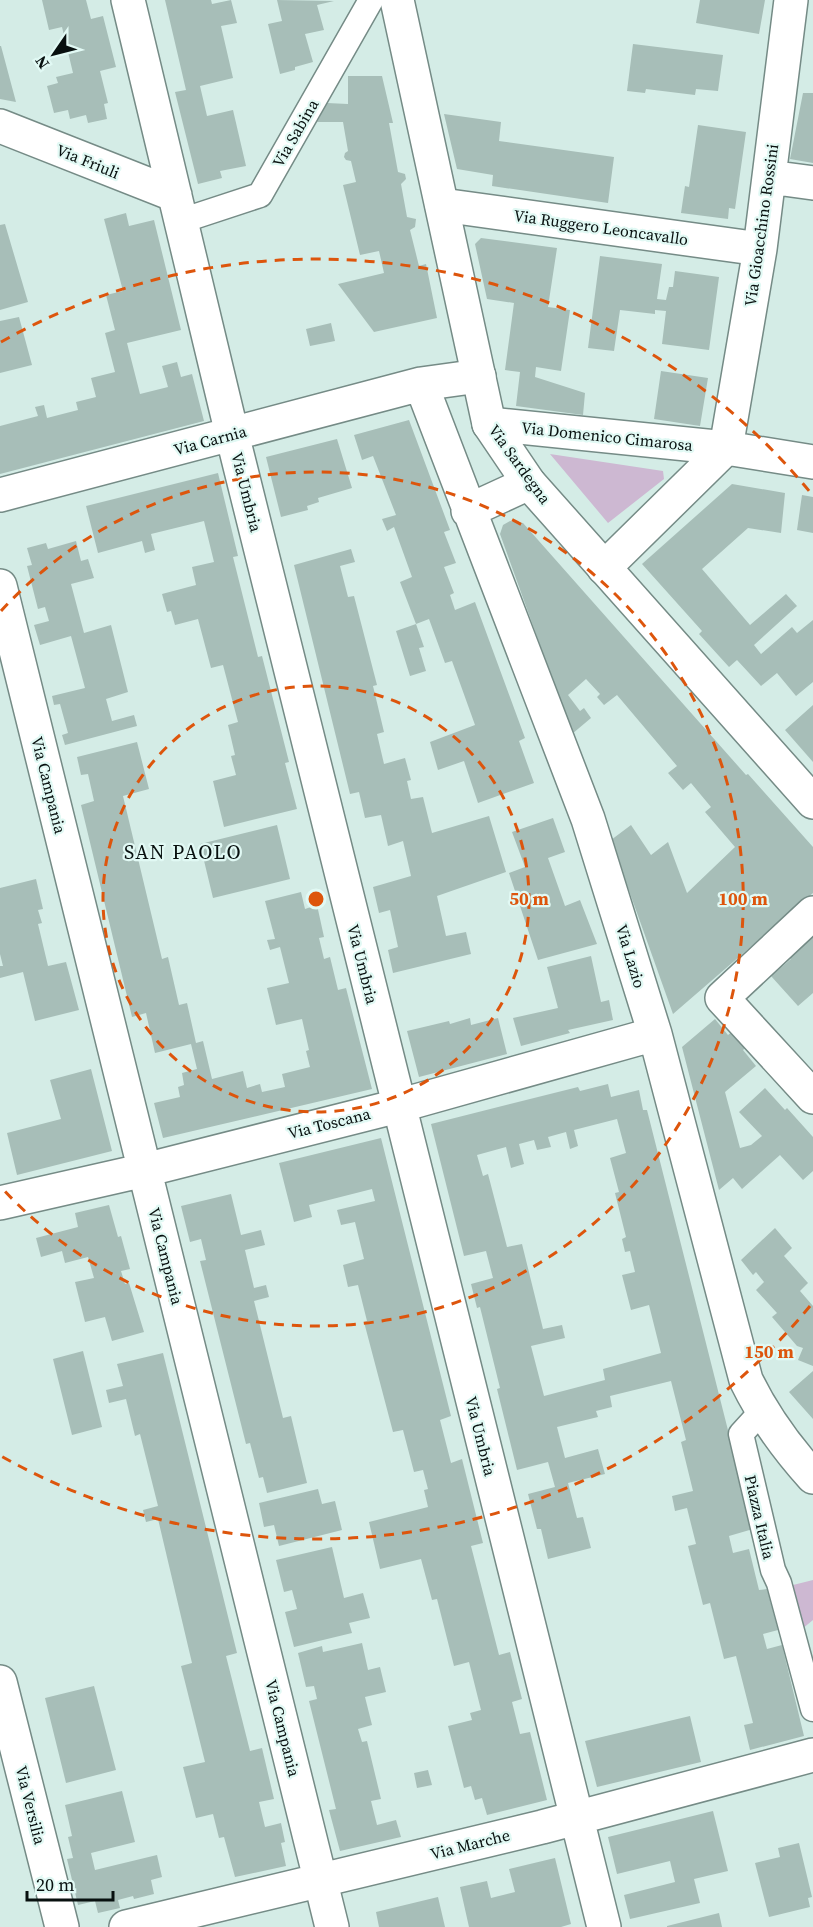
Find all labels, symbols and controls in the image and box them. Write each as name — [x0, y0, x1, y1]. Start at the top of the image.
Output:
north arrow — [24, 24, 84, 84]
text: N — [29, 51, 54, 74]
street label: Via Sabina — [267, 94, 324, 171]
street label: Via Friuli — [53, 138, 123, 184]
street label: Via Gioacchino Rossini — [739, 142, 783, 308]
street label: Via Ruggero Leoncavallo — [512, 204, 690, 250]
street label: Via Domenico Cimarosa — [520, 416, 695, 456]
street label: Via Carnia — [171, 420, 250, 460]
street label: Via Sardegna — [484, 420, 557, 509]
street label: Via Umbria — [226, 450, 268, 535]
street label: Via Campania — [26, 734, 72, 837]
district label: SAN PAOLO — [124, 838, 242, 866]
text: 50 m — [509, 886, 549, 911]
text: 100 m — [718, 886, 768, 911]
centre of rings — [306, 889, 326, 909]
street label: Via Lazio — [611, 921, 651, 991]
street label: Via Umbria — [342, 922, 384, 1007]
street label: Via Toscana — [285, 1102, 374, 1144]
street label: Via Campania — [143, 1205, 189, 1308]
text: 150 m — [744, 1339, 794, 1364]
street label: Via Umbria — [460, 1394, 502, 1479]
street label: Piazza Italia — [740, 1473, 781, 1562]
street label: Via Campania — [260, 1677, 306, 1780]
street label: Via Versilia — [11, 1763, 52, 1847]
street label: Via Marche — [428, 1824, 512, 1864]
scale bar — [27, 1864, 112, 1902]
text: 20 m — [36, 1872, 74, 1897]

